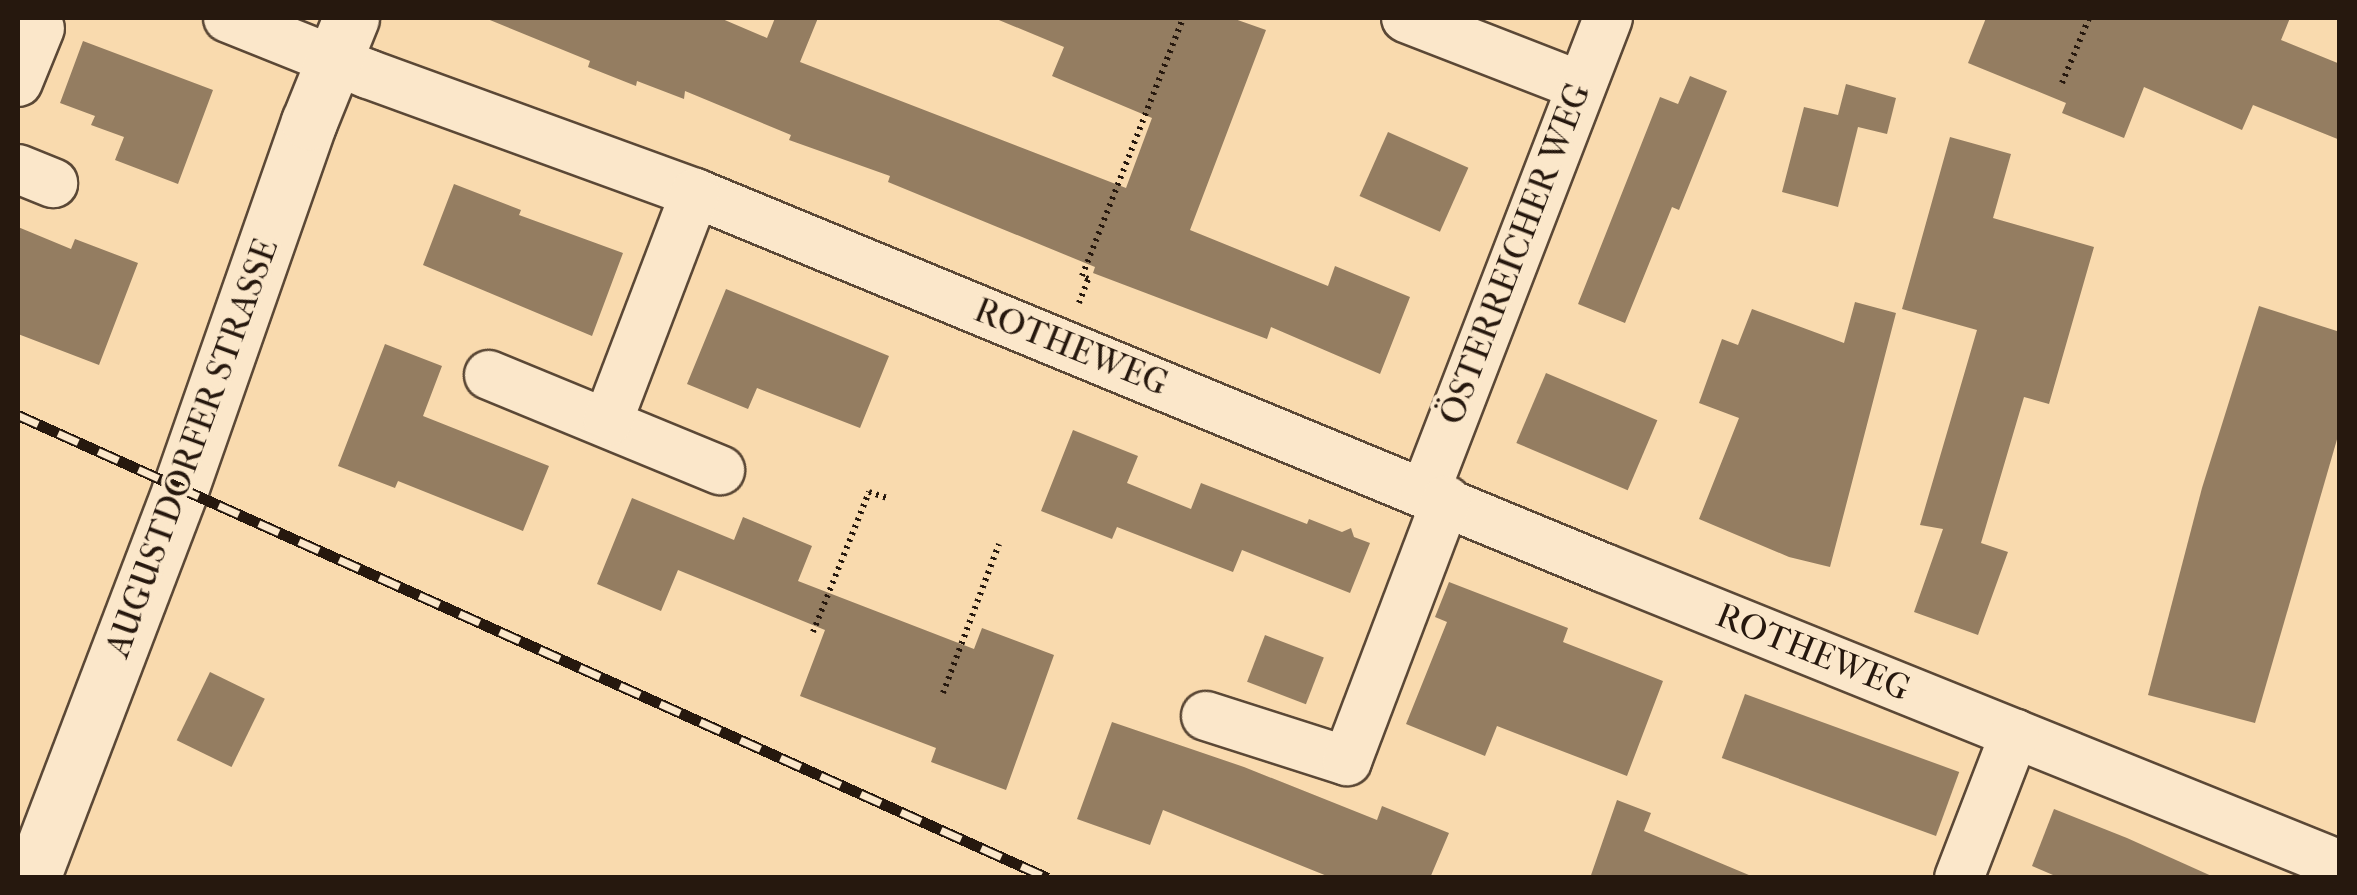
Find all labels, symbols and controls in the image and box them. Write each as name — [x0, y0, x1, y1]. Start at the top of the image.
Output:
street label: ÖSTERREICHER WEG — [1431, 77, 1599, 431]
street label: AUGUSTDORFER STRASSE — [97, 233, 287, 663]
street label: ROTHEWEG — [968, 289, 1174, 405]
street label: ROTHEWEG — [1710, 594, 1916, 710]

